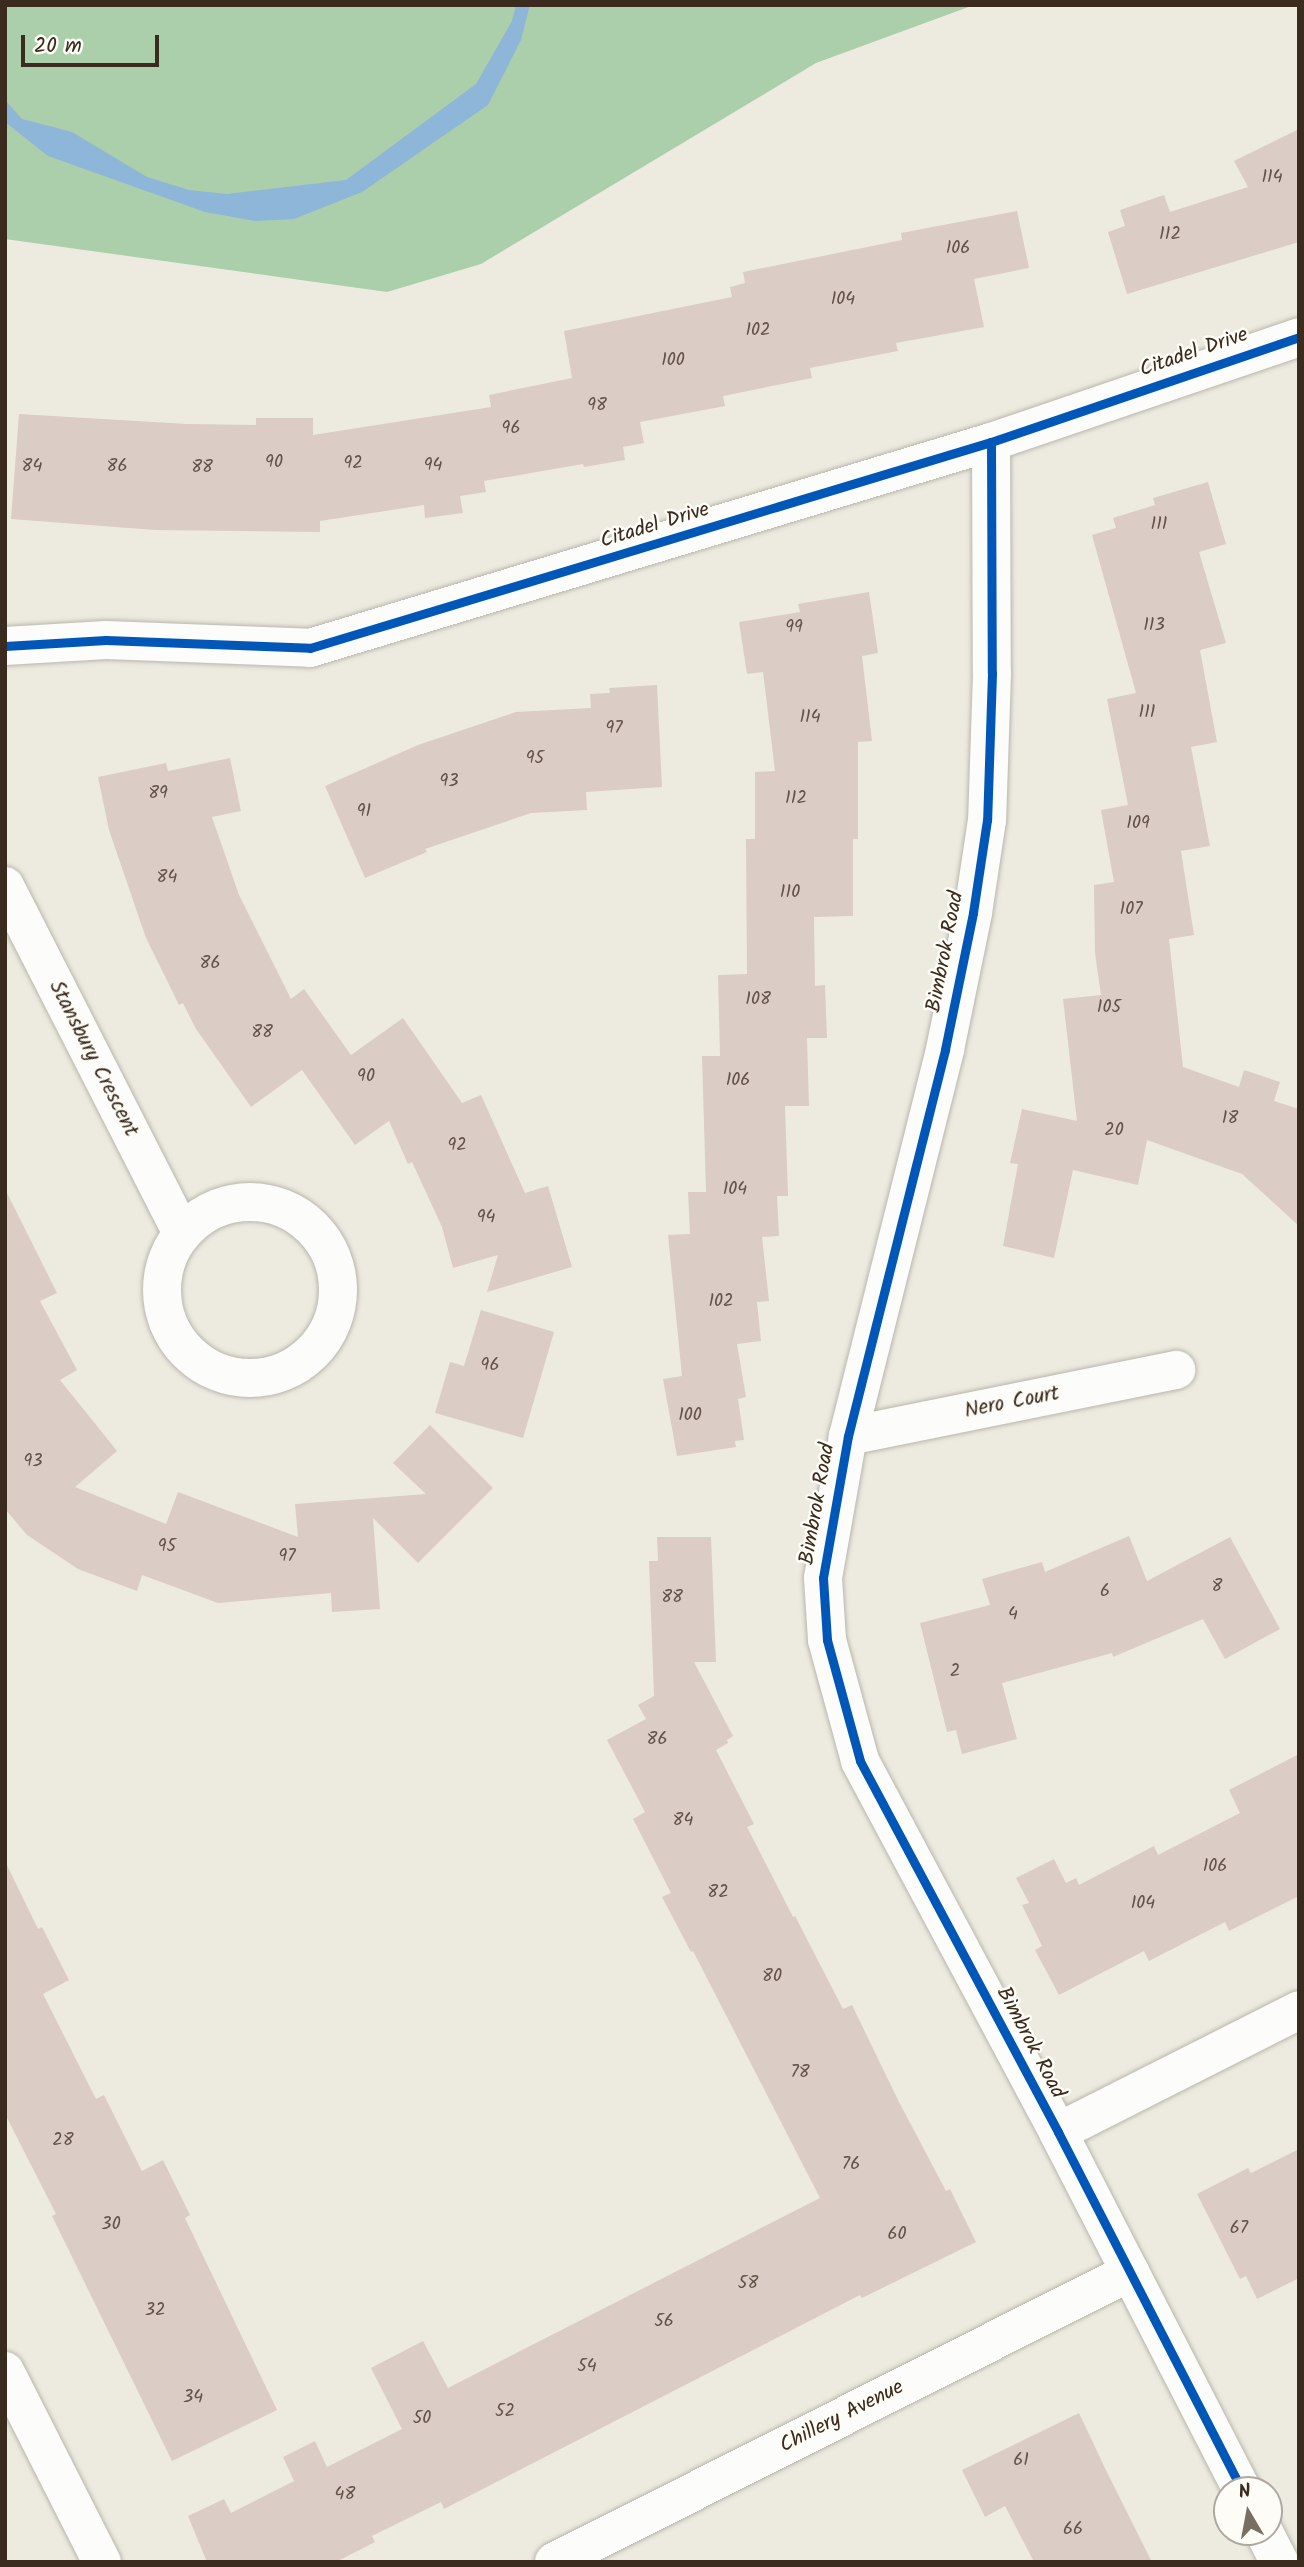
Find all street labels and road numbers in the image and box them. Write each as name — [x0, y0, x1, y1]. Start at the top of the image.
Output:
street label: Citadel Drive — [1137, 323, 1251, 383]
street label: Citadel Drive — [597, 497, 713, 555]
street label: Bimbrok Road — [922, 889, 970, 1015]
street label: Stansbury Crescent — [43, 977, 143, 1141]
street label: Nero Court — [963, 1381, 1061, 1425]
street label: Bimbrok Road — [795, 1441, 841, 1567]
street label: Bimbrok Road — [990, 1983, 1070, 2103]
street label: Chillery Avenue — [776, 2375, 908, 2459]

